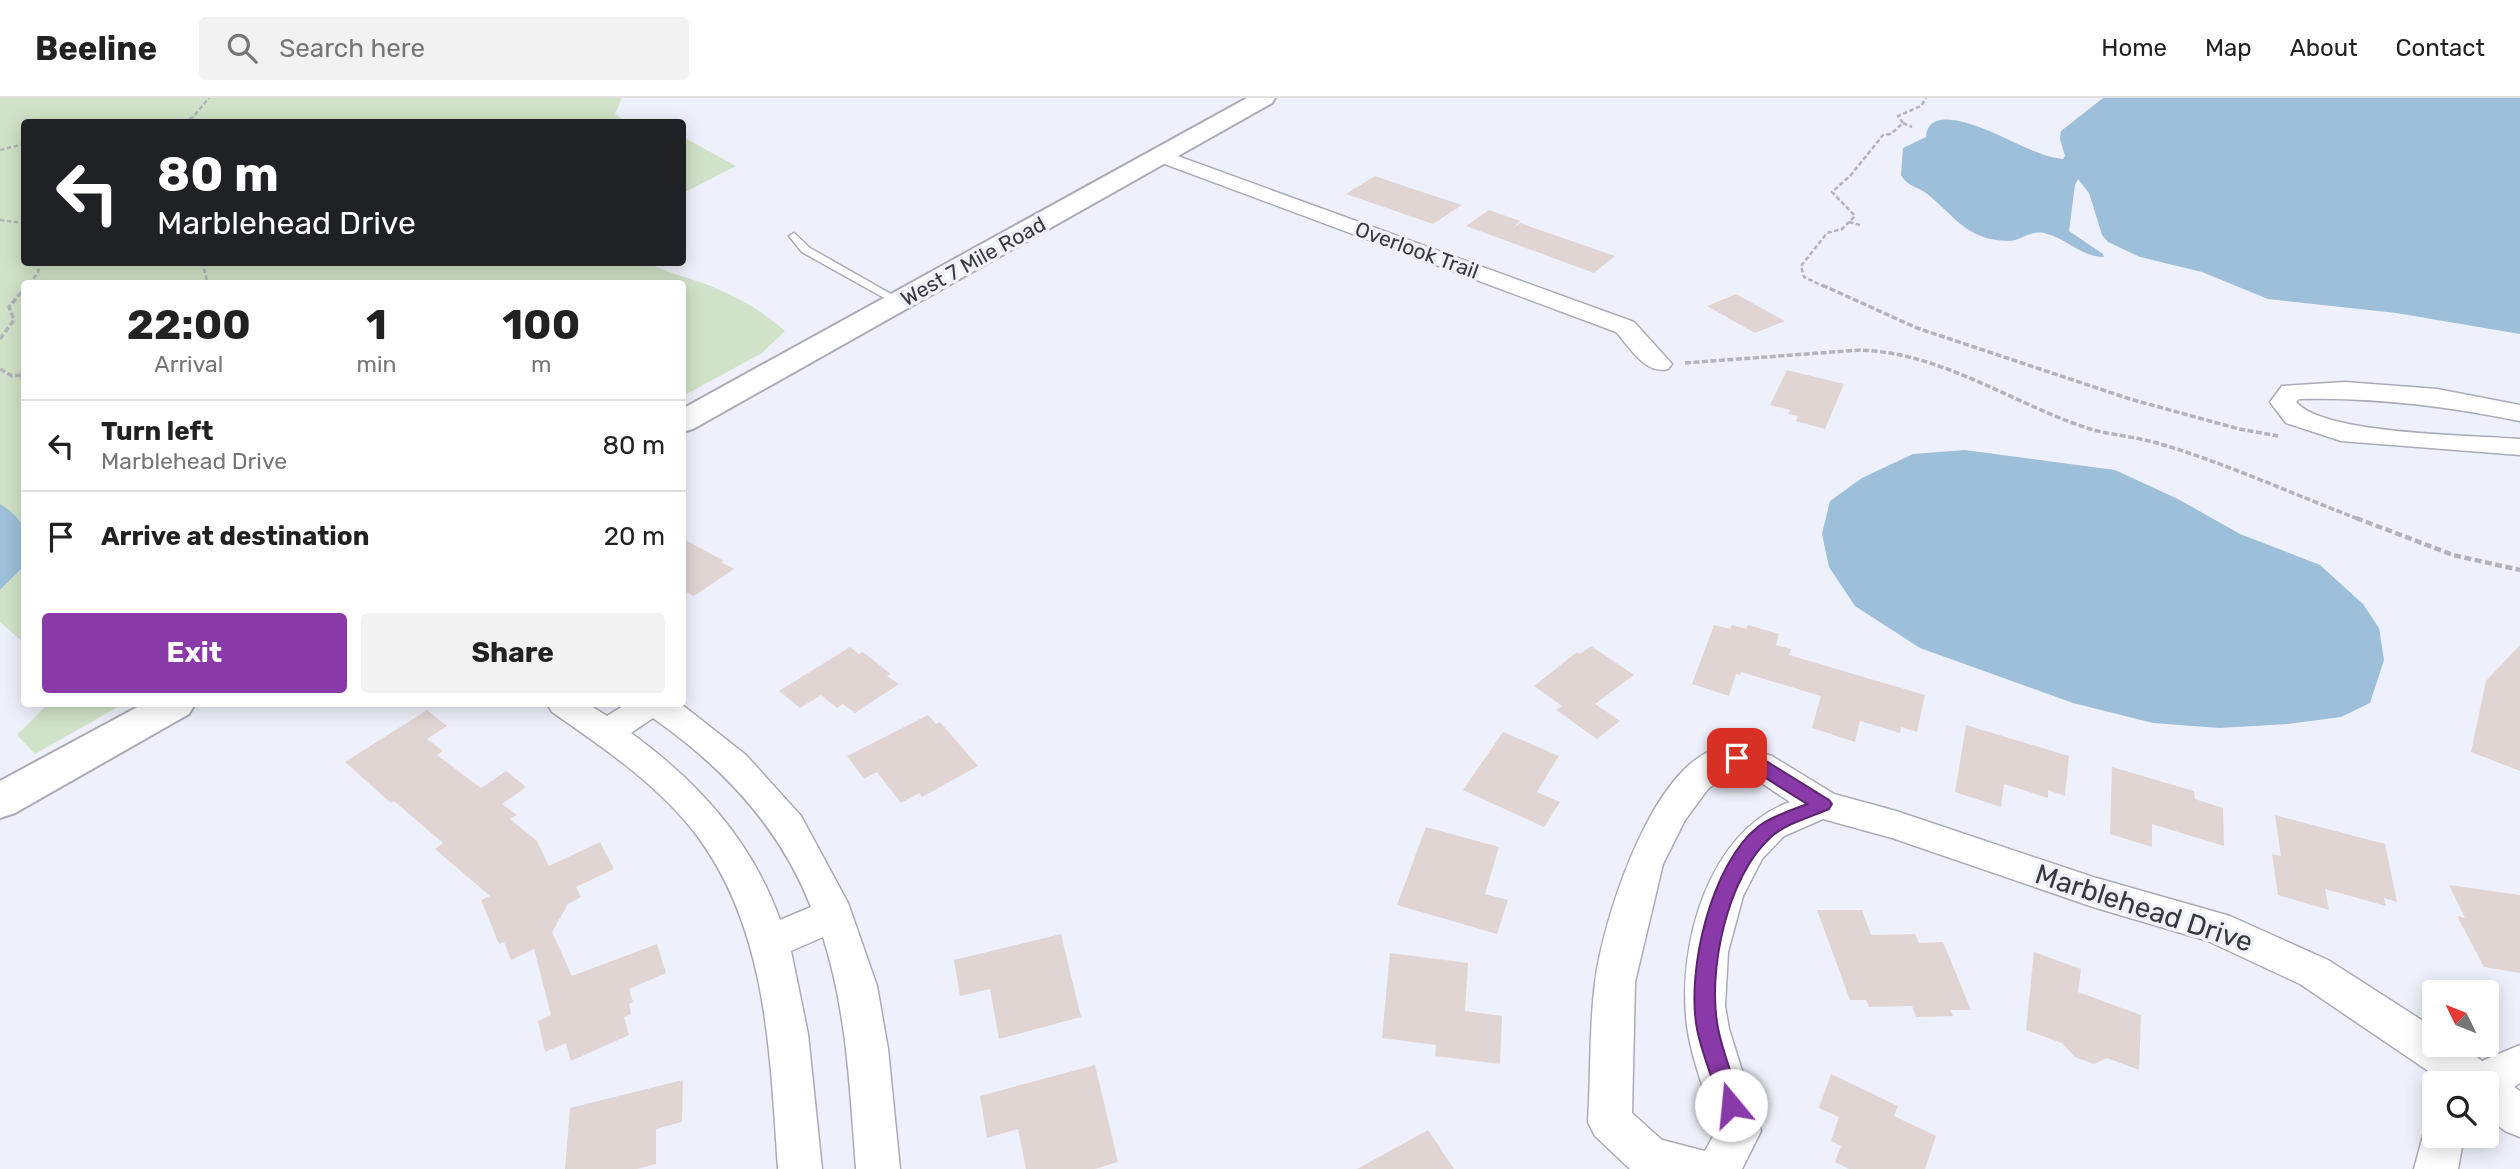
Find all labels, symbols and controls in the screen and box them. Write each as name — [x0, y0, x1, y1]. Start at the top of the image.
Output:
search box — [199, 17, 689, 80]
text: Beeline — [35, 29, 157, 68]
icon: search — [223, 29, 261, 67]
text: Search here — [279, 33, 425, 64]
text: Home — [2101, 34, 2167, 62]
text: Map — [2205, 34, 2252, 62]
text: About — [2290, 34, 2358, 62]
text: Contact — [2396, 34, 2485, 62]
text: 80 m — [157, 145, 279, 203]
icon: left — [42, 147, 133, 238]
text: Marblehead Drive — [157, 204, 416, 242]
street label: West 7 Mile Road — [896, 211, 1050, 311]
street label: Overlook Trail — [1352, 216, 1482, 284]
text: 22:00 — [127, 300, 251, 350]
text: 1 — [366, 300, 387, 350]
text: 100 — [502, 300, 580, 350]
text: Arrival — [154, 350, 223, 378]
text: min — [357, 350, 396, 378]
text: m — [531, 350, 551, 378]
text: Turn left — [101, 416, 213, 447]
icon: left — [42, 427, 80, 465]
text: 80 m — [602, 430, 665, 461]
text: Marblehead Drive — [101, 447, 287, 475]
icon: arrive — [42, 518, 80, 556]
text: Arrive at destination — [101, 521, 369, 552]
text: 20 m — [604, 521, 665, 552]
button: Exit — [42, 613, 347, 693]
button: Share — [361, 613, 665, 693]
pin — [1707, 728, 1767, 788]
icon: arrive — [1718, 739, 1756, 777]
street label: Marblehead Drive — [2031, 857, 2257, 959]
north arrow — [2422, 980, 2499, 1057]
map controls — [2422, 980, 2499, 1148]
position arrow — [1694, 1068, 1768, 1142]
button: search — [2422, 1071, 2499, 1148]

